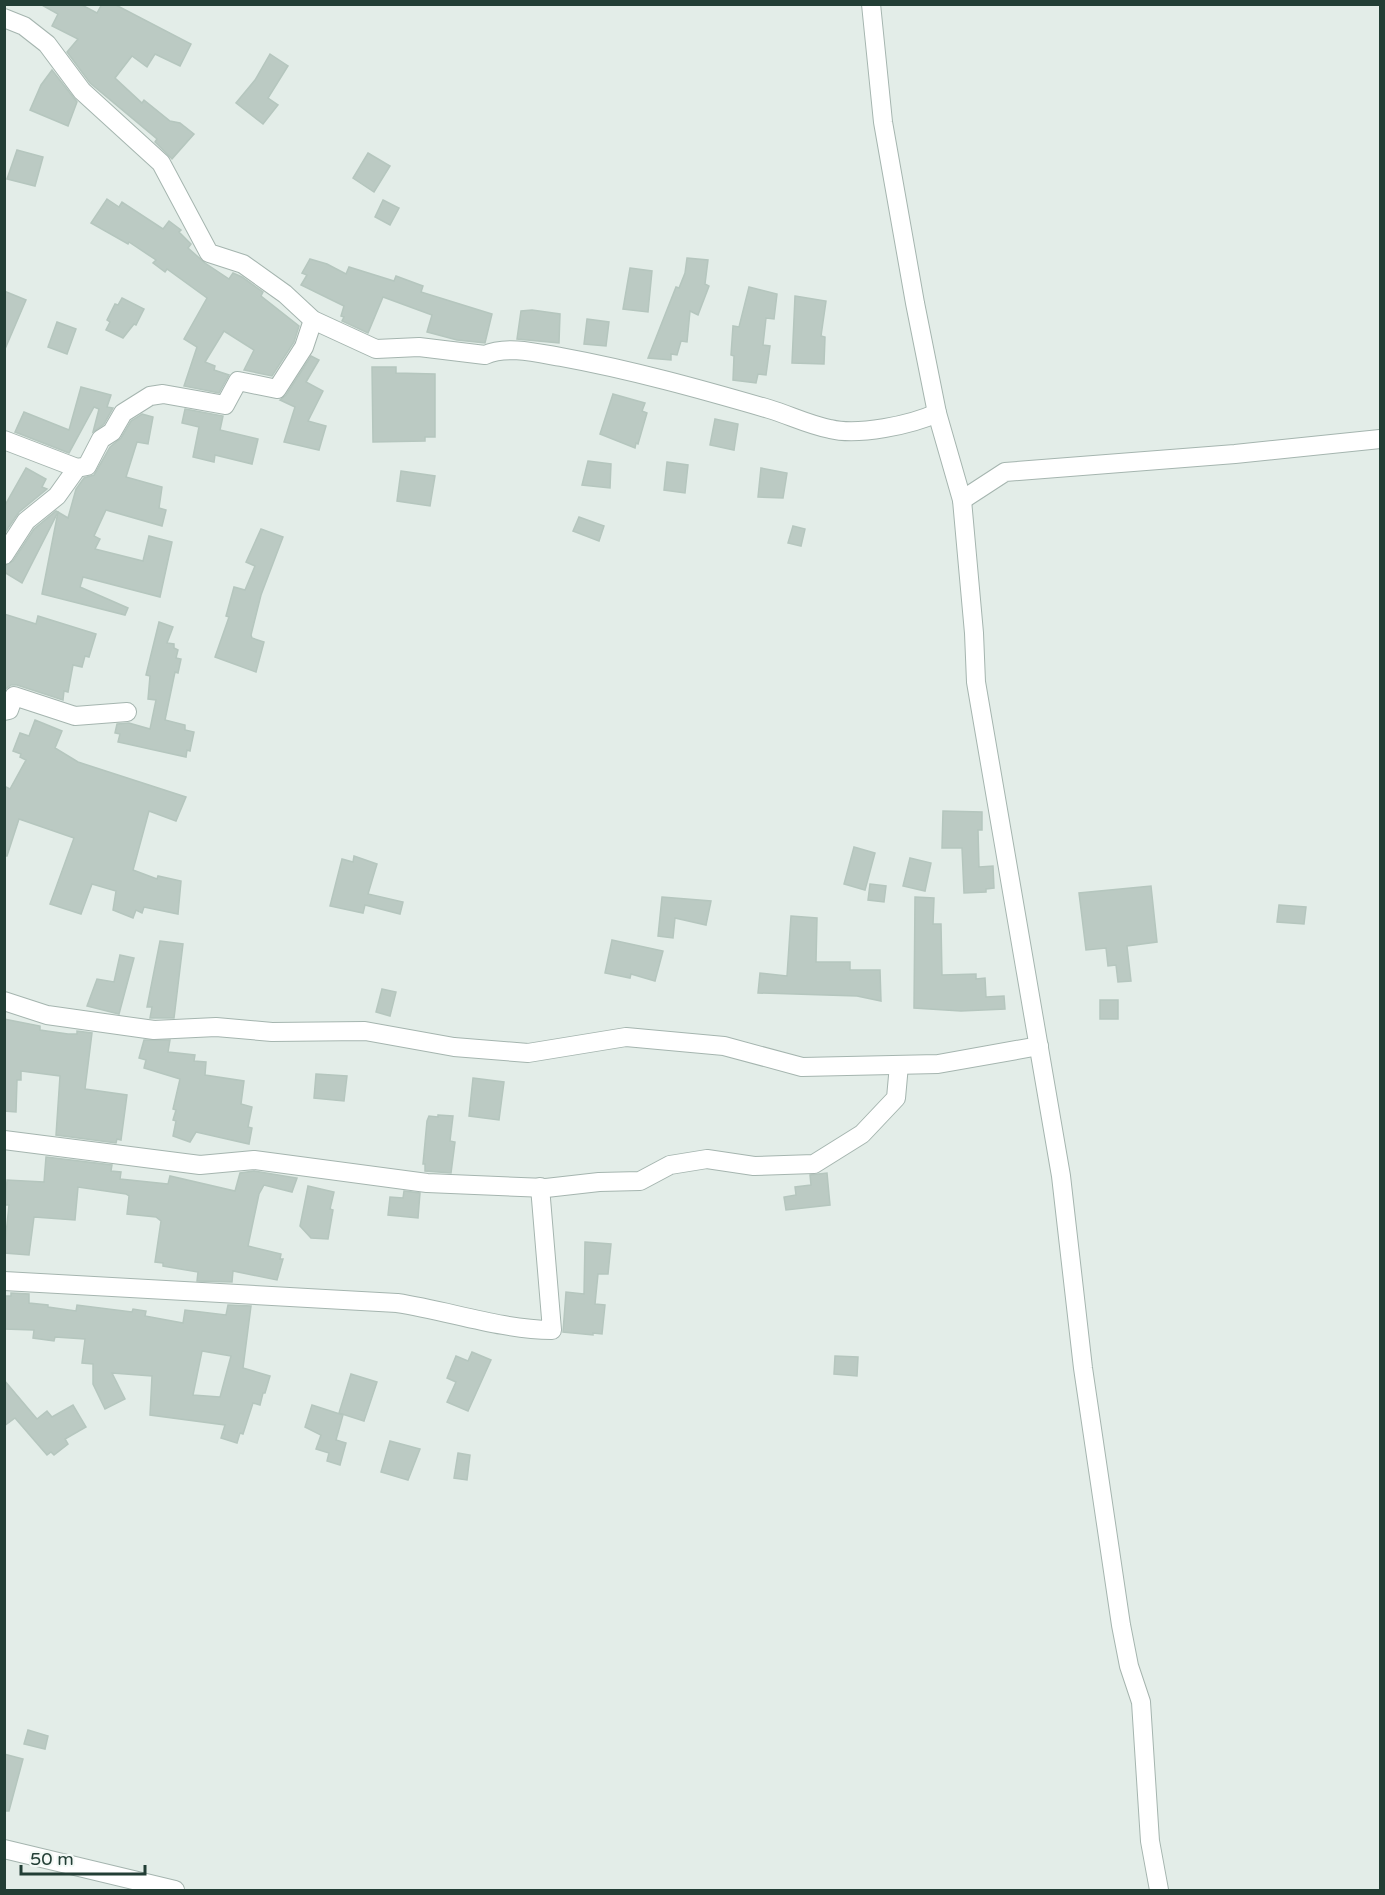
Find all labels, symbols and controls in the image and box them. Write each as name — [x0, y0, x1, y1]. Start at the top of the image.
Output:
scale bar — [21, 1838, 146, 1876]
text: 50 m — [30, 1848, 74, 1870]

